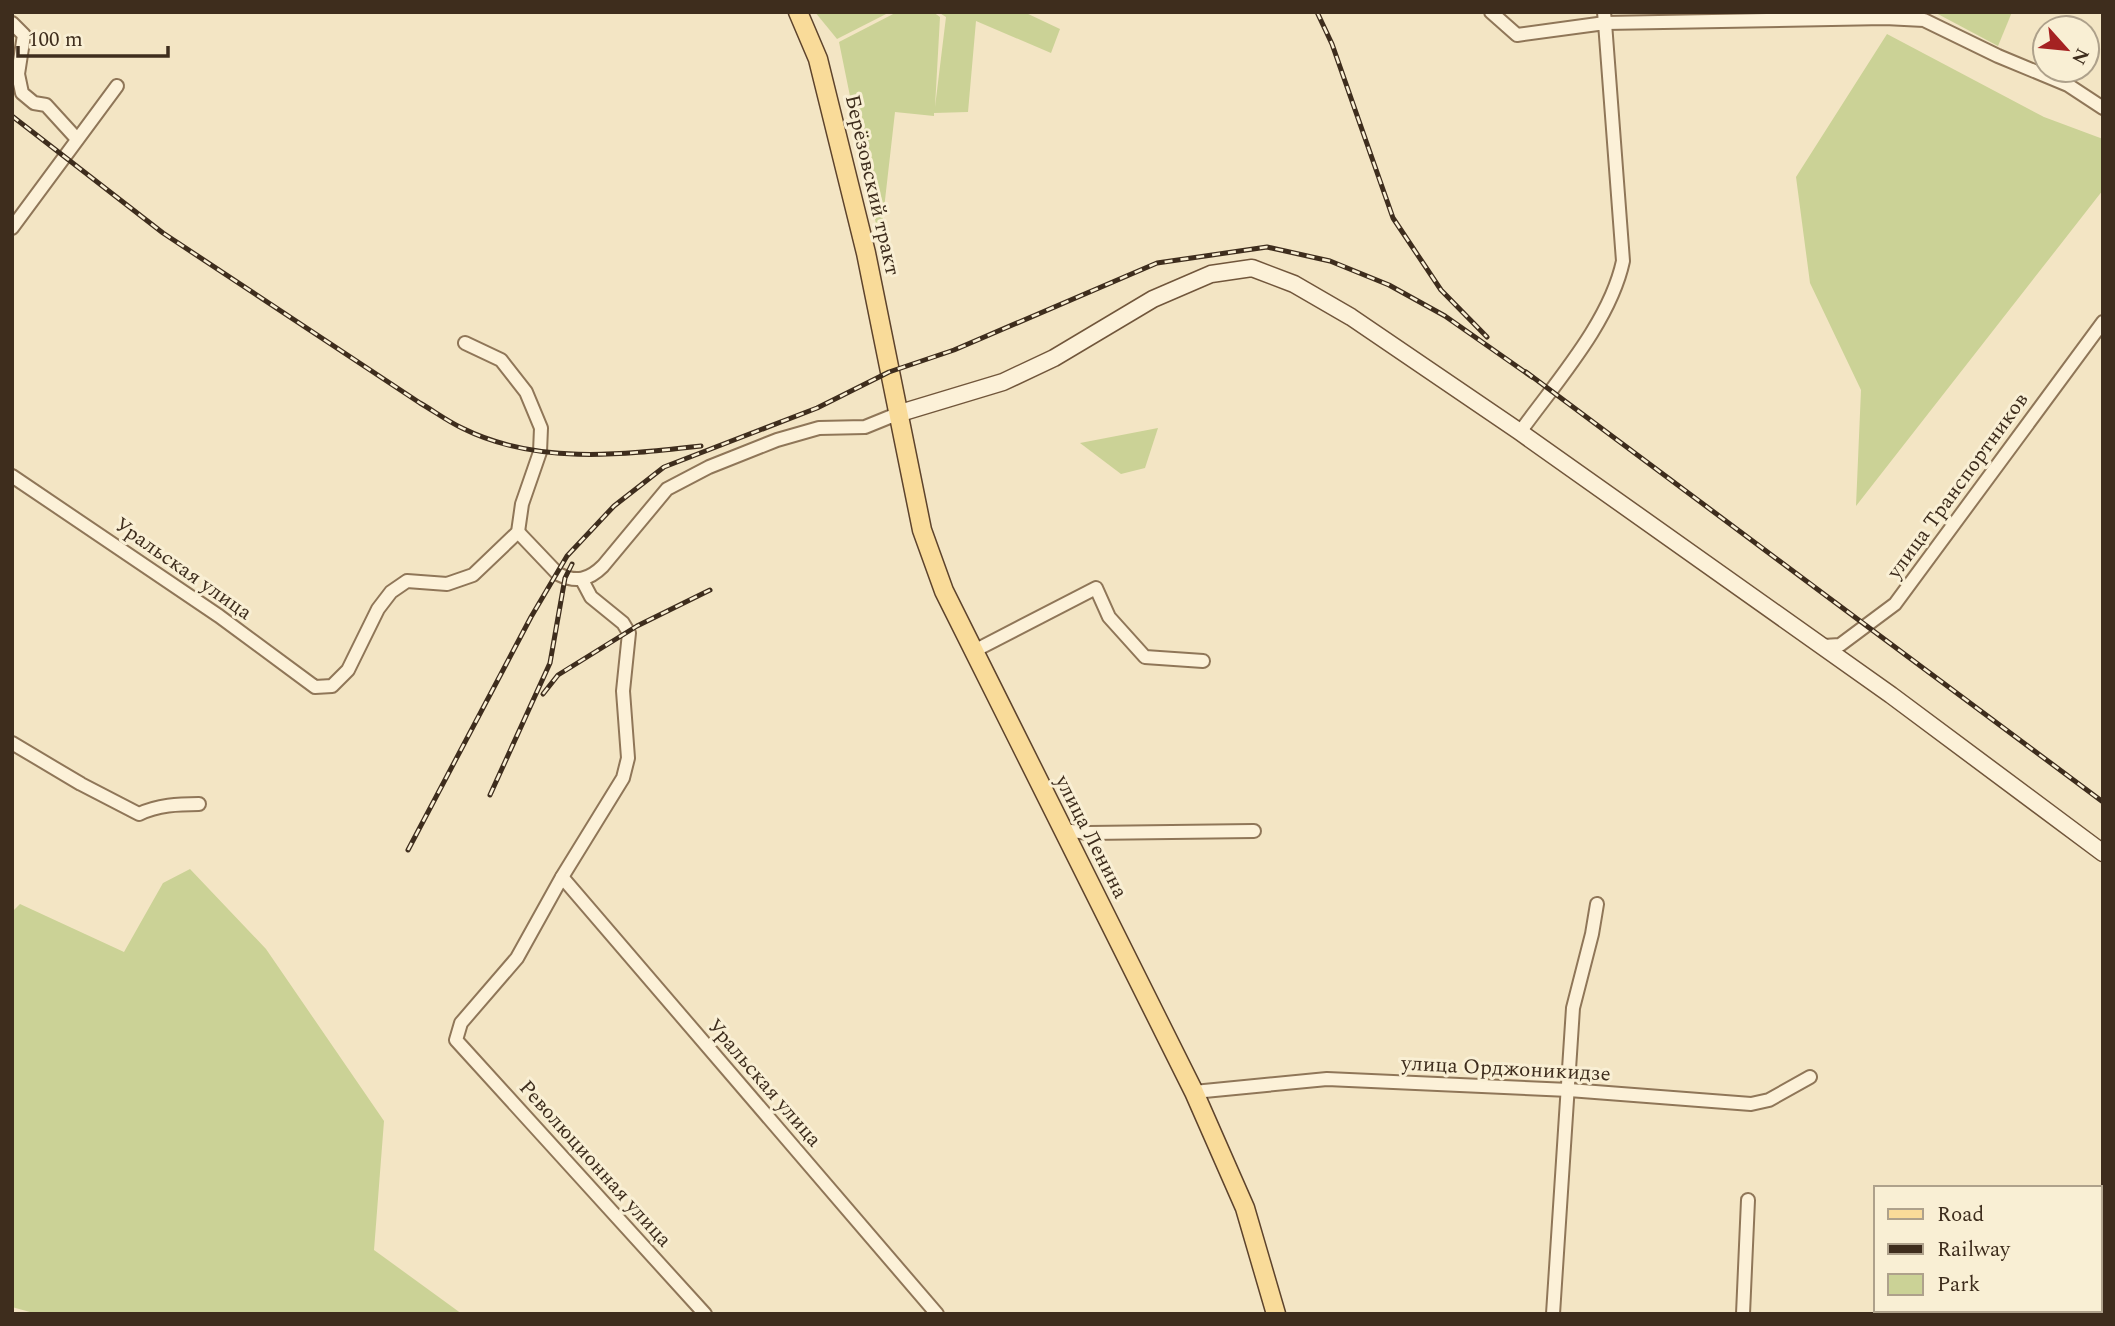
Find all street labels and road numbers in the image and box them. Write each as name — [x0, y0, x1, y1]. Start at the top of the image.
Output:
street label: Берёзовский тракт — [836, 92, 908, 278]
street label: улица Транспортников — [1879, 386, 2037, 587]
street label: Уральская улица — [108, 510, 259, 629]
street label: улица Ленина — [1046, 769, 1136, 905]
street label: Уральская улица — [699, 1011, 830, 1155]
street label: улица Орджоникидзе — [1400, 1047, 1611, 1090]
street label: Революционная улица — [511, 1073, 680, 1255]

